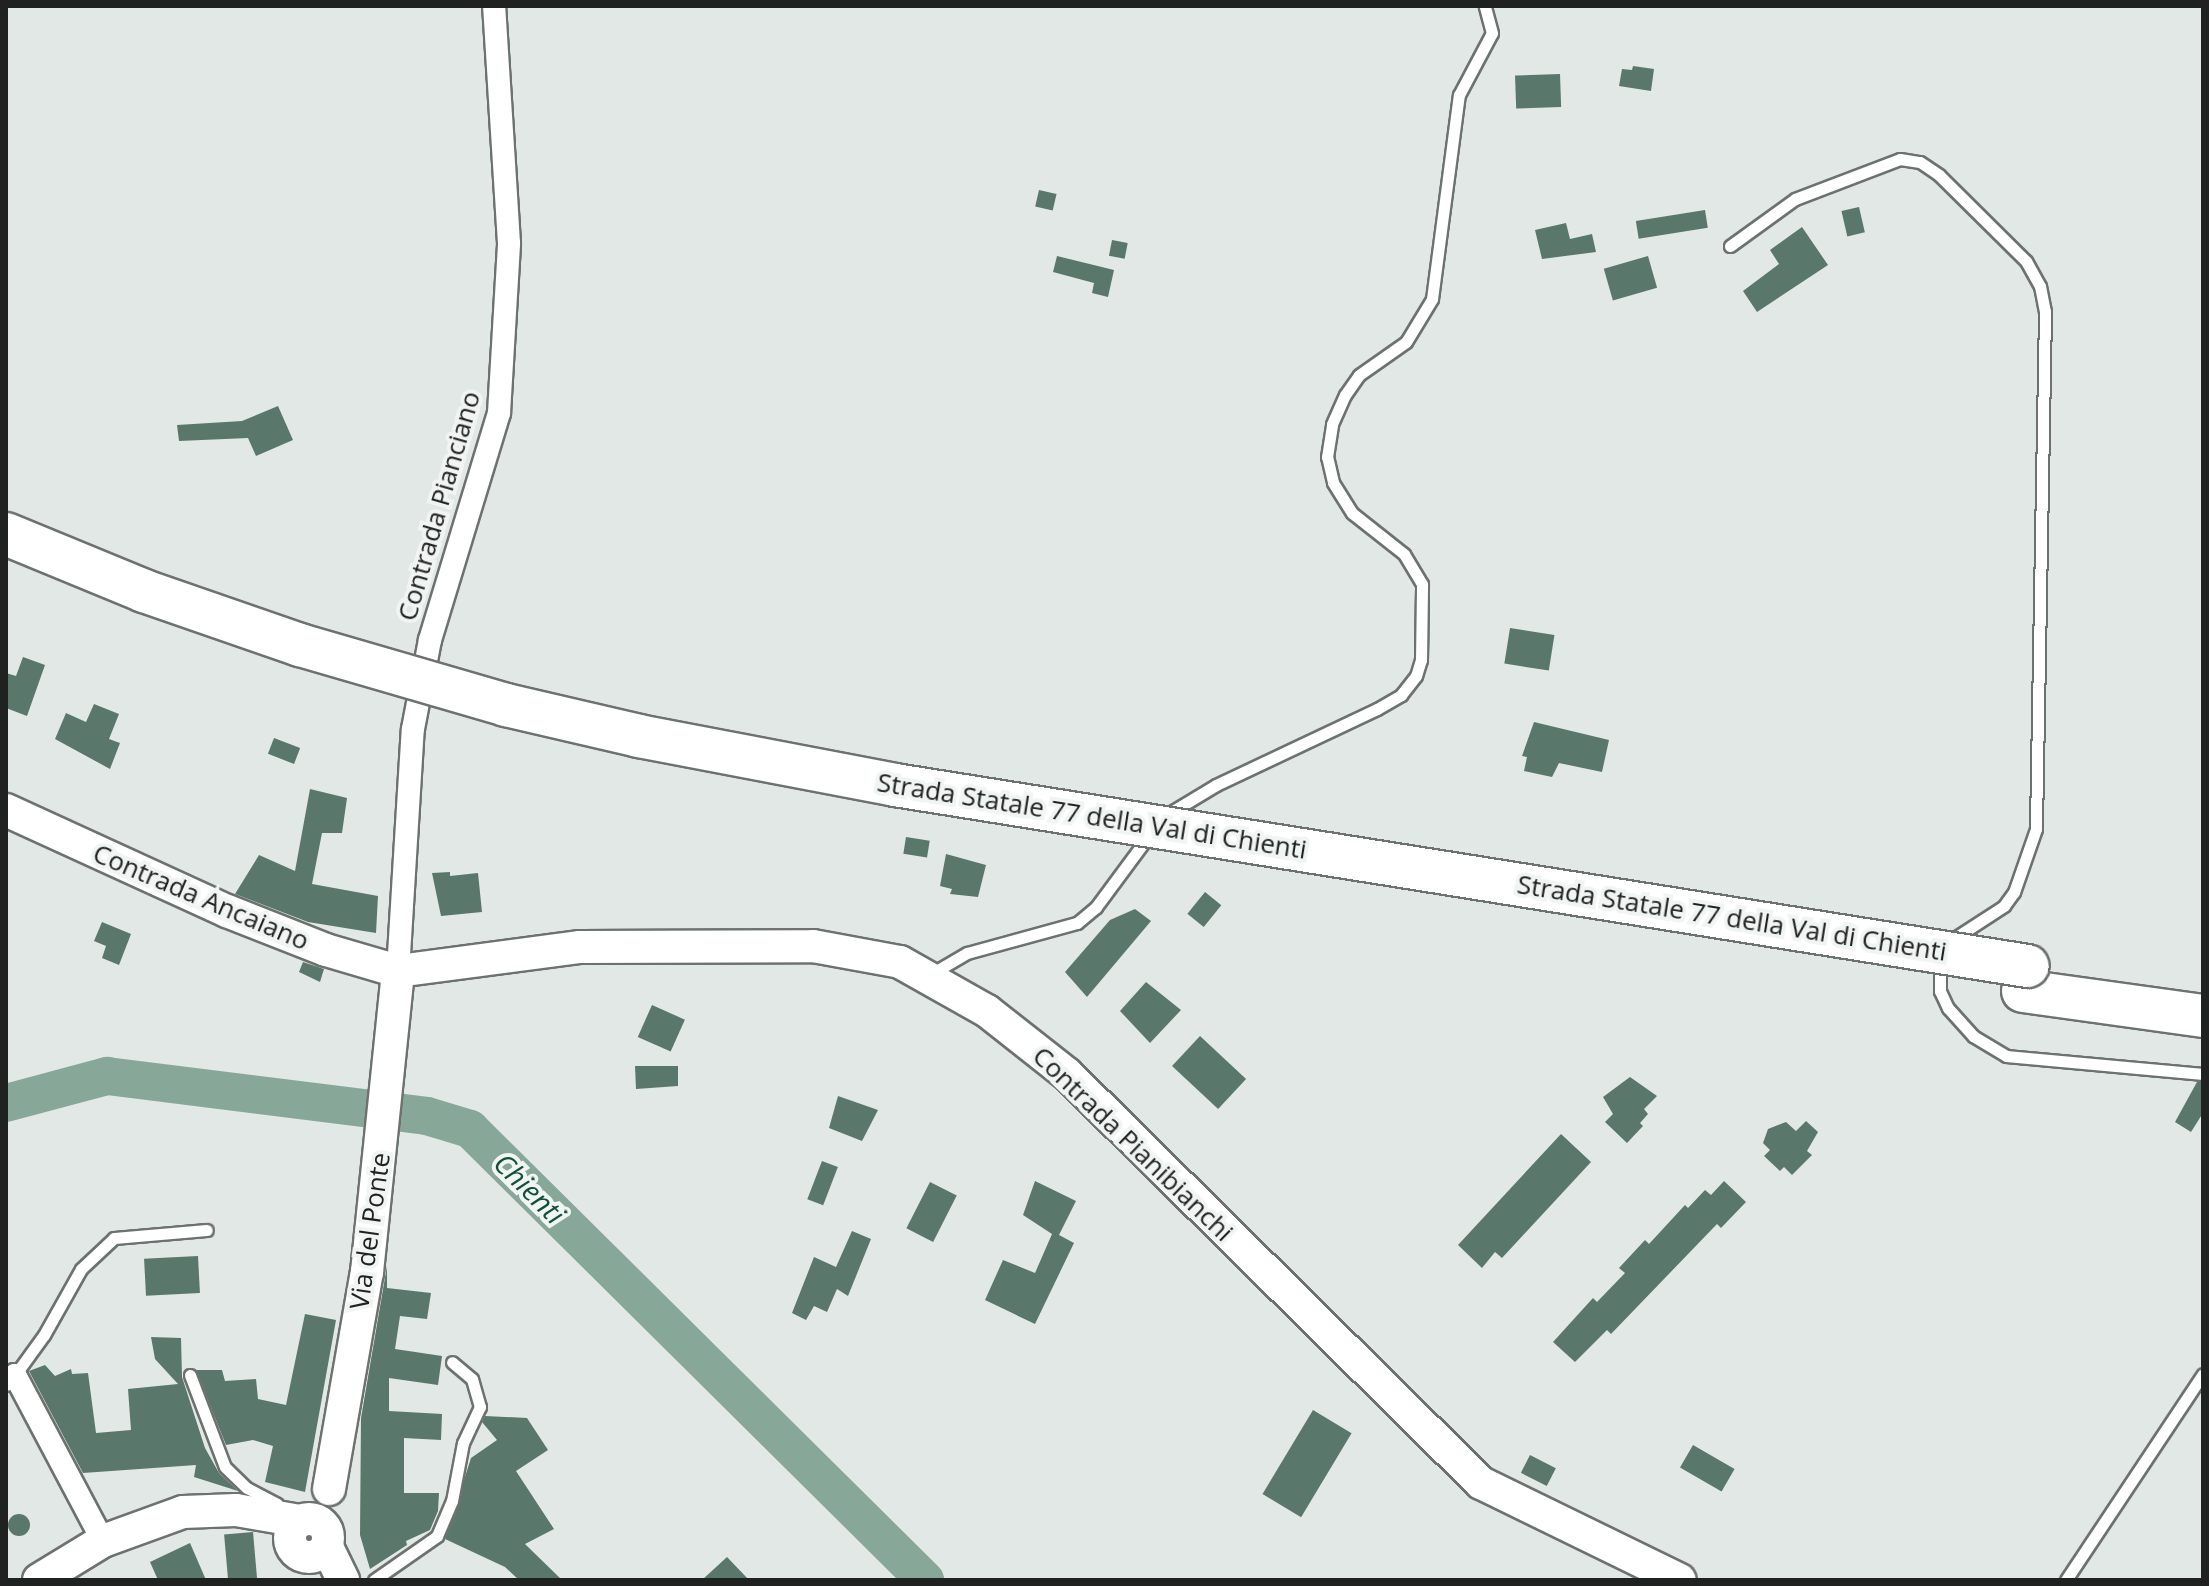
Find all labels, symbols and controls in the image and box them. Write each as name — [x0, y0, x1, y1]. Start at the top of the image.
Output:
street label: Contrada Pianciano — [391, 388, 487, 624]
street label: Strada Statale 77 della Val di Chienti — [875, 767, 1309, 865]
street label: Contrada Ancaiano — [88, 837, 314, 957]
street label: Strada Statale 77 della Val di Chienti — [1515, 869, 1949, 967]
street label: Contrada Pianibianchi — [1026, 1040, 1240, 1248]
water label: Chienti — [488, 1146, 572, 1230]
street label: Via del Ponte — [344, 1151, 396, 1311]

